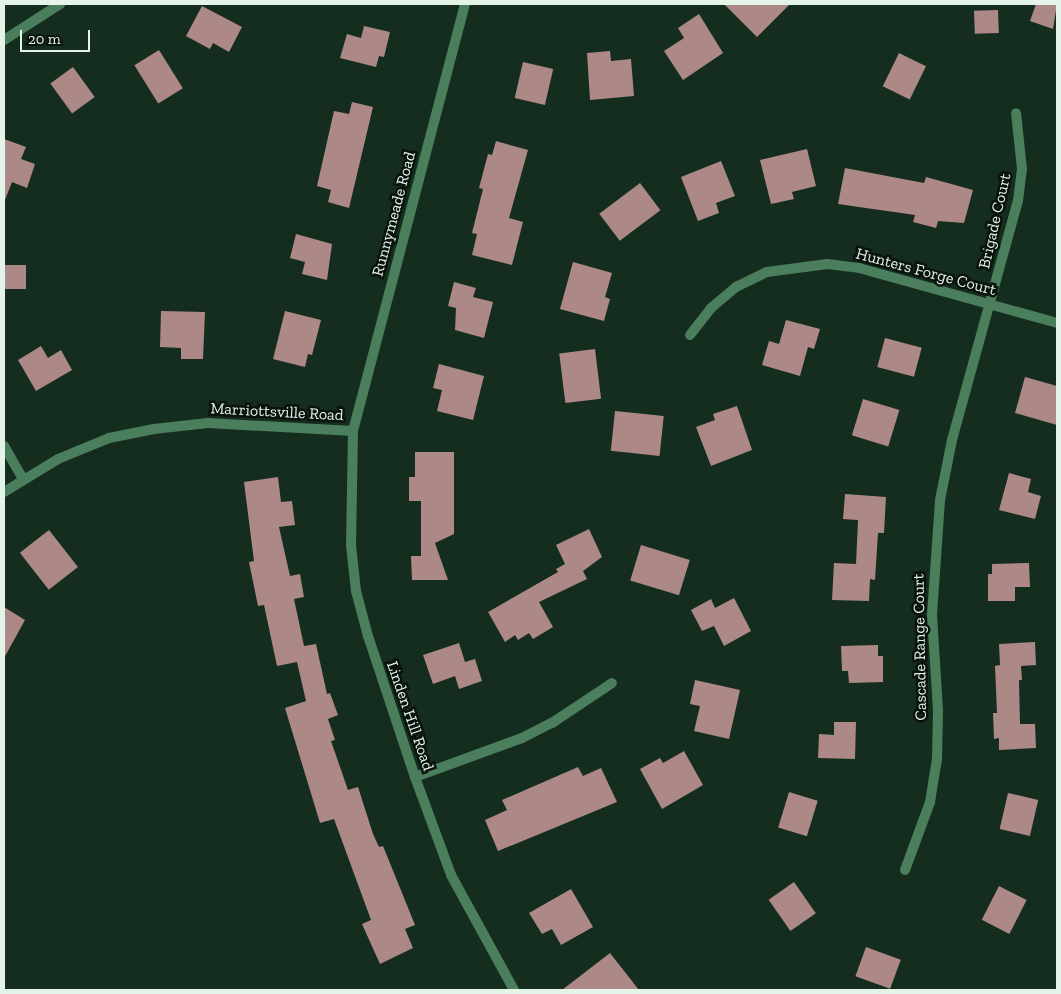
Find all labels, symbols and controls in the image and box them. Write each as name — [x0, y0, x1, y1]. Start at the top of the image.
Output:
scale bar — [22, 20, 92, 52]
text: 20 m — [28, 30, 61, 48]
street label: Runnymeade Road — [368, 150, 420, 278]
street label: Brigade Court — [975, 171, 1015, 271]
street label: Hunters Forge Court — [854, 244, 998, 300]
street label: Marriottsville Road — [210, 399, 344, 425]
street label: Cascade Range Court — [909, 573, 931, 721]
street label: Linden Hill Road — [382, 659, 438, 773]

